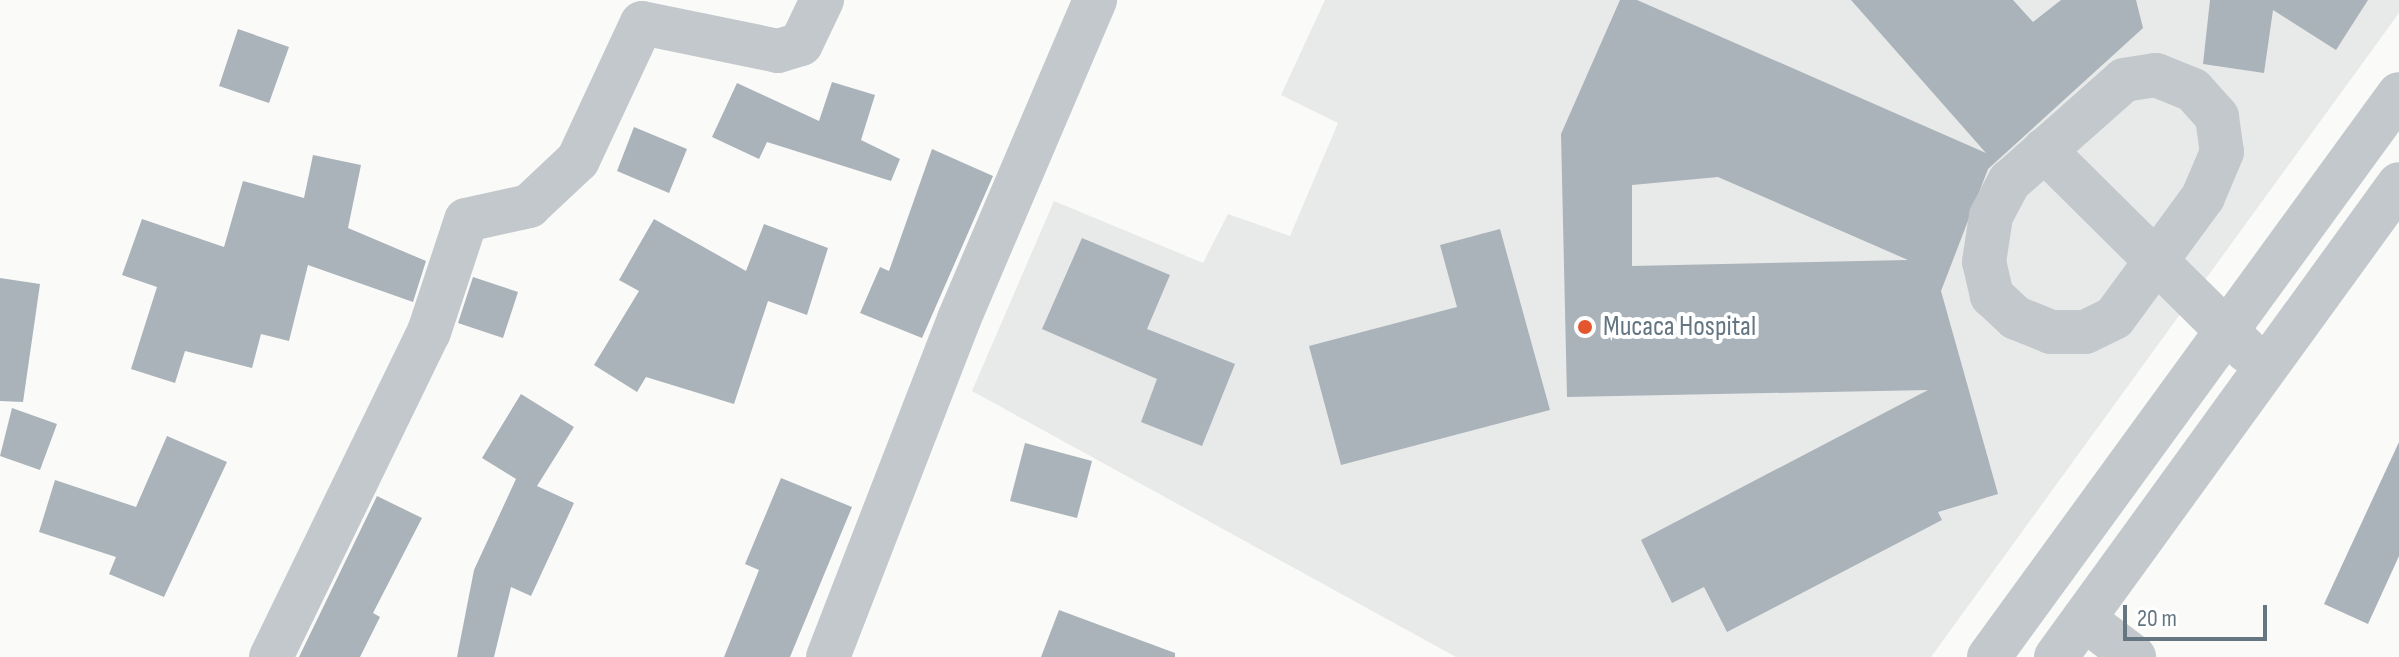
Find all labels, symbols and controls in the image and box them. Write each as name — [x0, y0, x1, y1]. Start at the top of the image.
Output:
place label: Mucaca Hospital — [1603, 310, 1756, 344]
marker: Mucaca Hospital — [1574, 316, 1596, 338]
scale bar — [2127, 589, 2271, 639]
text: 20 m — [2137, 604, 2177, 633]

